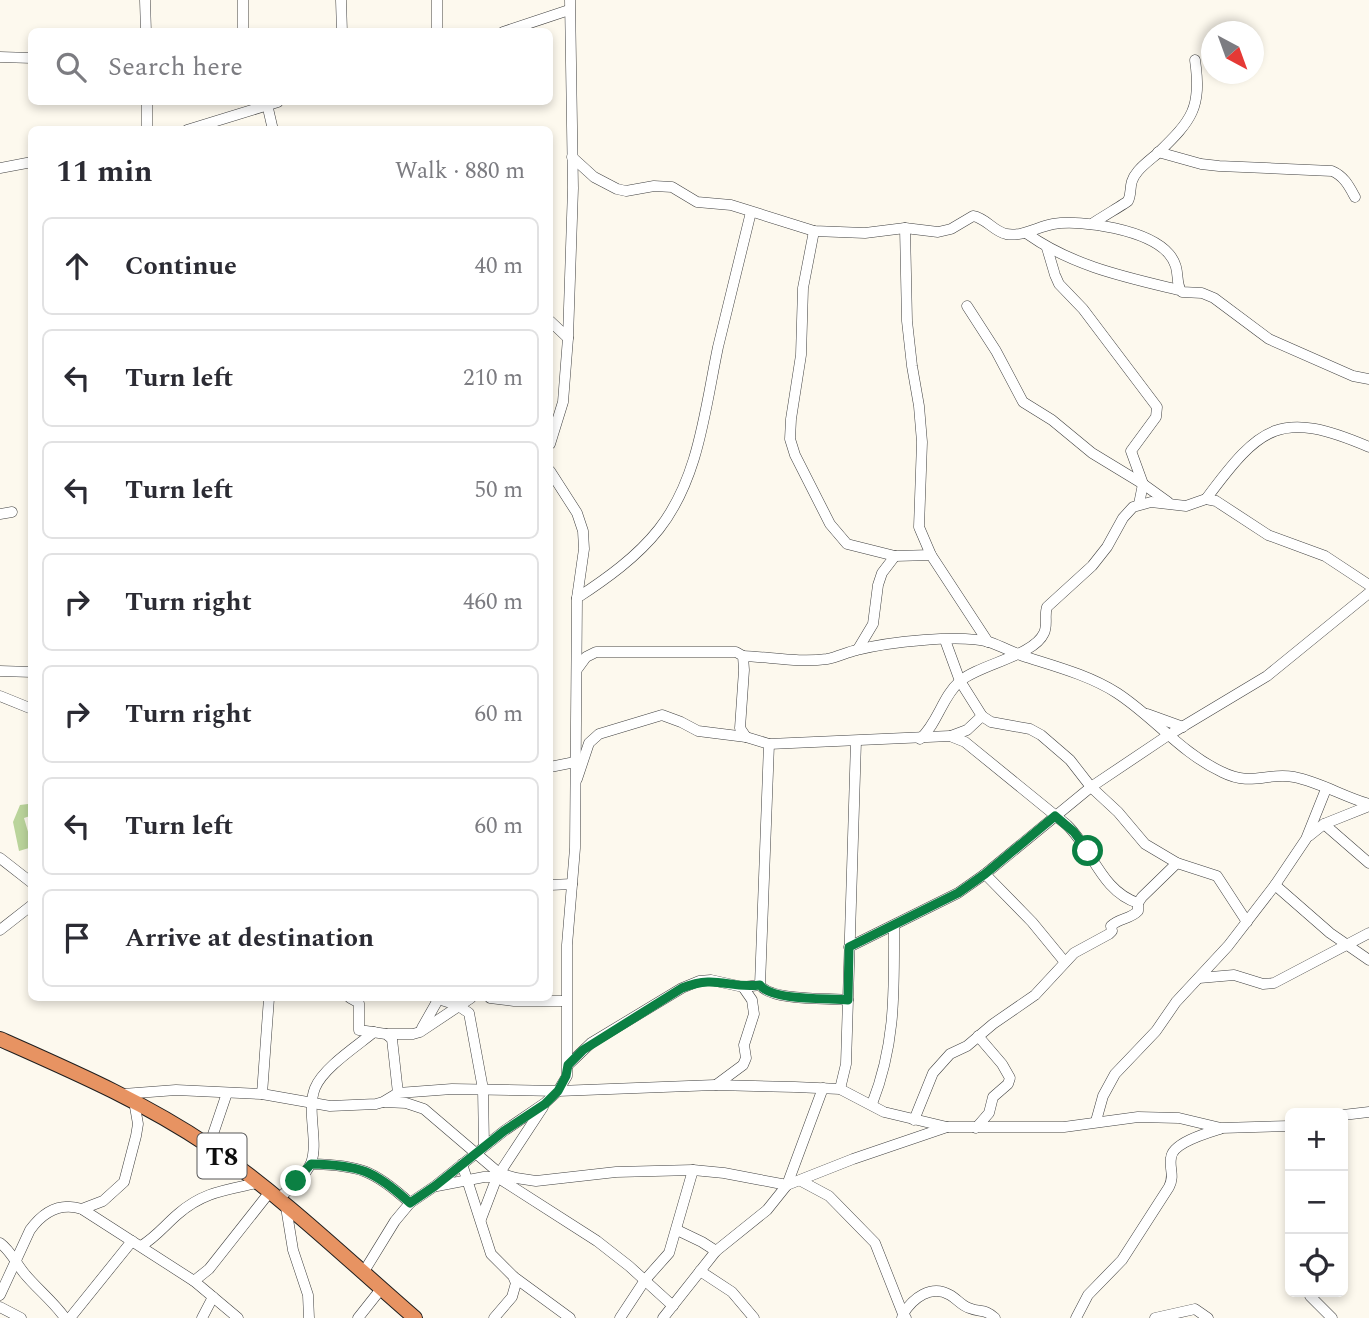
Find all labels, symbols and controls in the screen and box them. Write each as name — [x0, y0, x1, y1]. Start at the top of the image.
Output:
north arrow — [1201, 21, 1264, 84]
search box — [28, 28, 553, 105]
text: Search here — [108, 47, 243, 87]
icon: search — [52, 48, 90, 86]
text: 11 min — [56, 149, 153, 195]
text: Walk · 880 m — [395, 154, 525, 189]
text: Continue — [125, 246, 237, 286]
icon: ahead — [58, 247, 96, 285]
text: 40 m — [474, 249, 523, 284]
text: Turn left — [125, 358, 233, 398]
icon: left — [58, 359, 96, 397]
text: 210 m — [463, 361, 523, 396]
text: Turn left — [125, 470, 233, 510]
icon: left — [58, 471, 96, 509]
text: 50 m — [474, 473, 523, 508]
text: Turn right — [125, 582, 252, 622]
icon: right — [58, 583, 96, 621]
text: 460 m — [463, 585, 523, 620]
text: Turn right — [125, 694, 252, 734]
icon: right — [58, 695, 96, 733]
text: 60 m — [474, 697, 523, 732]
text: Turn left — [125, 806, 233, 846]
icon: left — [58, 807, 96, 845]
text: 60 m — [474, 809, 523, 844]
route start — [1072, 835, 1103, 866]
text: Arrive at destination — [125, 918, 374, 958]
icon: arrive — [58, 919, 96, 957]
map controls — [1285, 1108, 1348, 1297]
button: + — [1285, 1108, 1348, 1171]
road number: T8 — [198, 1134, 246, 1178]
route end — [280, 1165, 311, 1196]
button: − — [1285, 1171, 1348, 1234]
button: locate — [1285, 1234, 1348, 1297]

